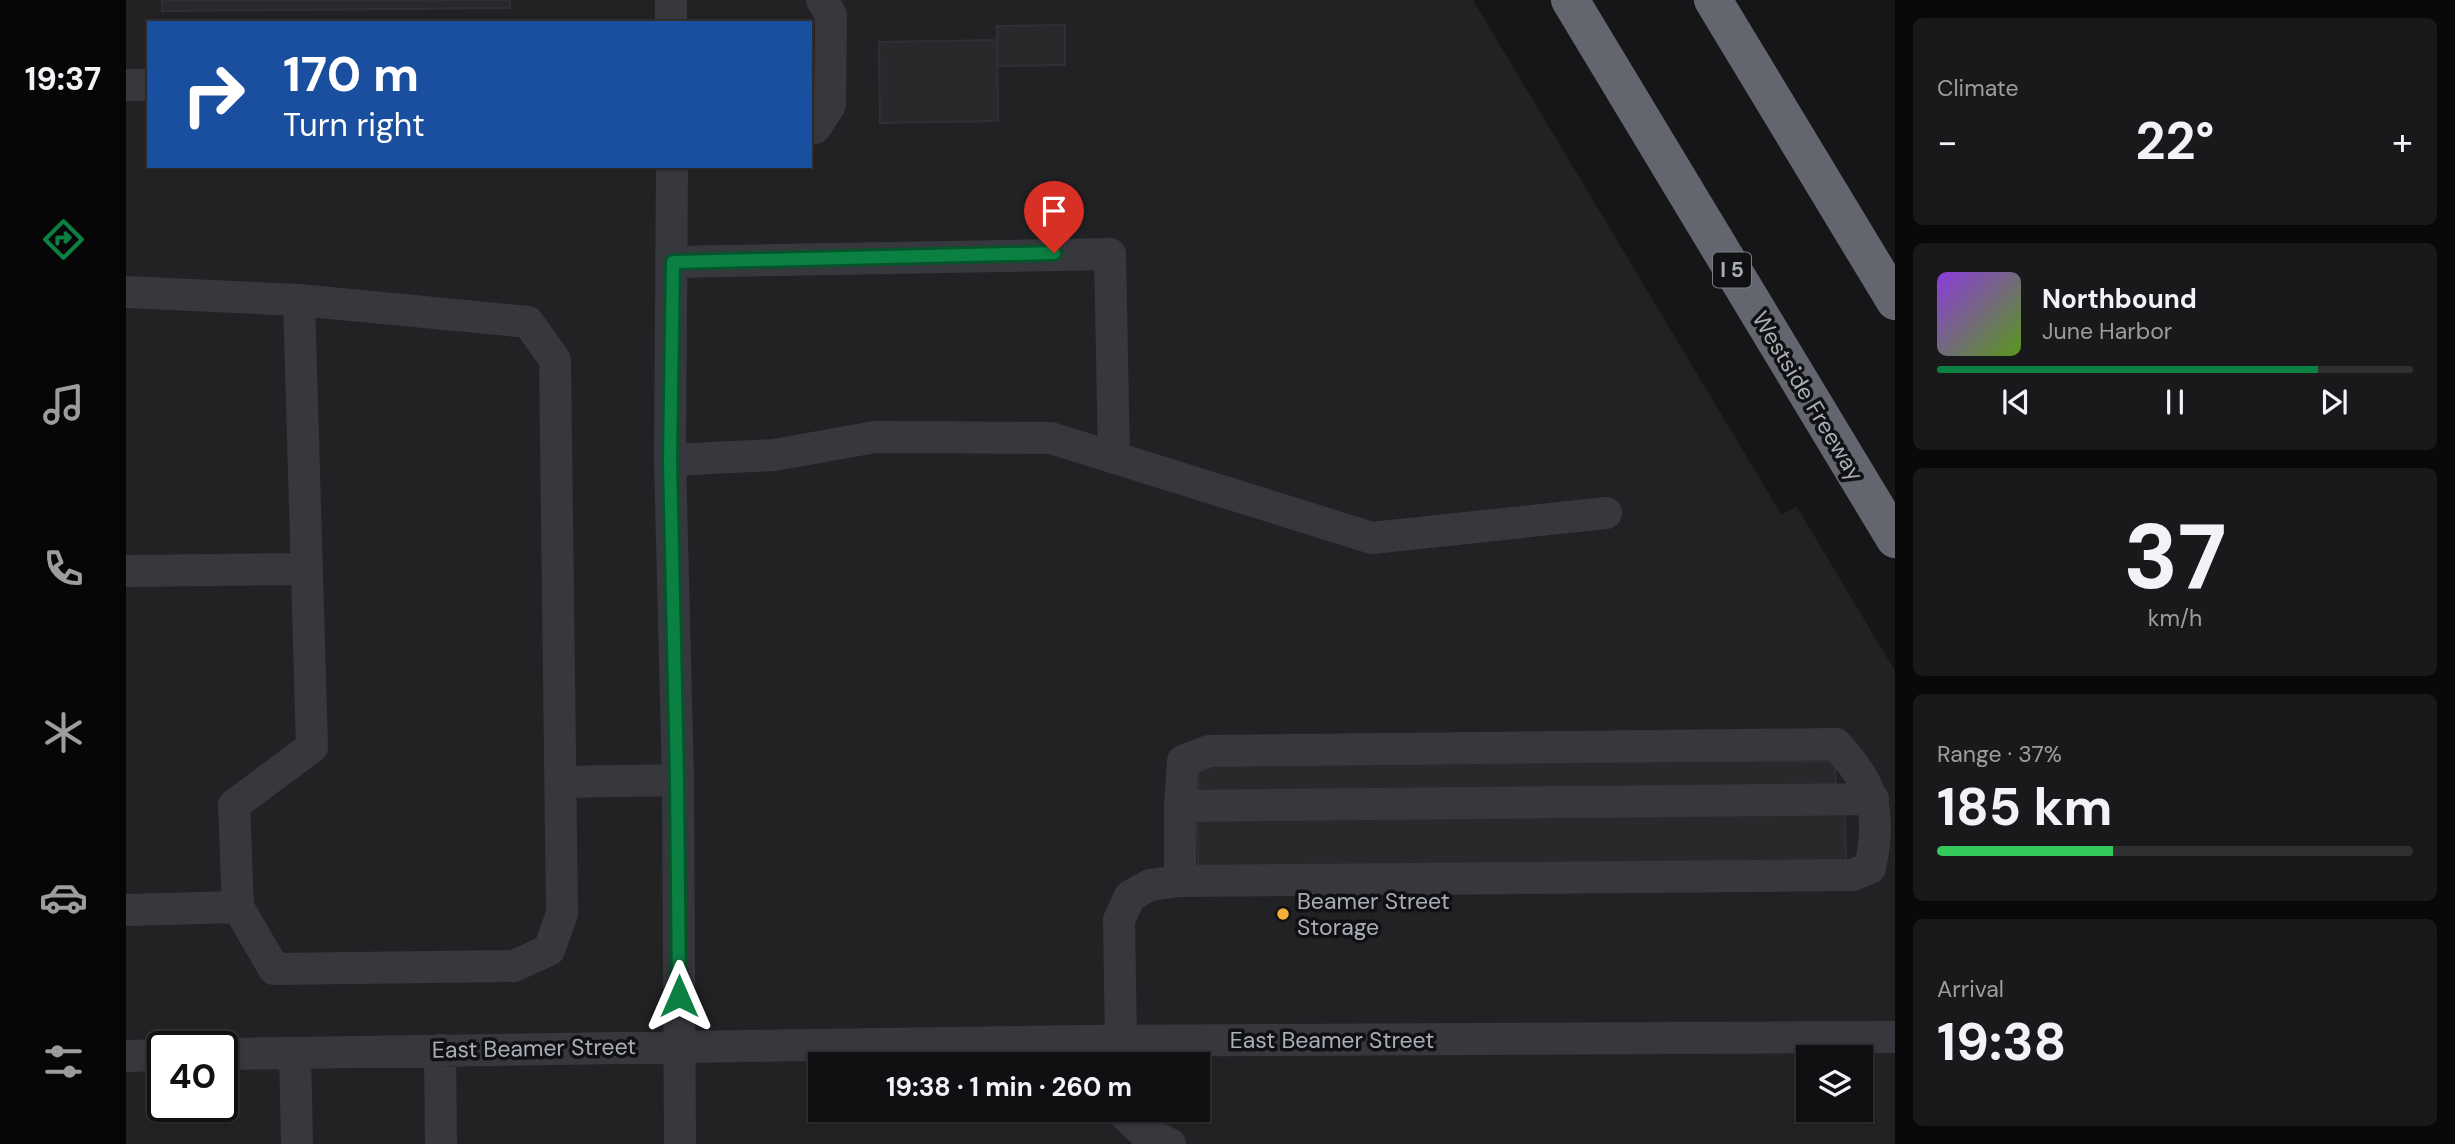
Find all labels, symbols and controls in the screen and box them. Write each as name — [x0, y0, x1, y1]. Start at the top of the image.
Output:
text: 170 m — [283, 42, 419, 106]
icon: right — [168, 49, 259, 140]
text: 19:37 — [25, 58, 101, 100]
text: Climate — [1937, 73, 2019, 103]
text: Turn right — [283, 104, 425, 146]
text: 22° — [2136, 107, 2214, 175]
text: − — [1937, 117, 1958, 167]
text: + — [2392, 117, 2413, 167]
pin — [1024, 181, 1084, 253]
icon: arrive — [1035, 192, 1073, 230]
icon: directions — [39, 215, 88, 264]
road number: I 5 — [1713, 252, 1751, 288]
text: Northbound — [2042, 282, 2197, 316]
street label: Westside Freeway — [1745, 306, 1871, 487]
text: June Harbor — [2042, 316, 2172, 346]
icon: music — [39, 380, 88, 429]
icon: previous — [1997, 383, 2035, 421]
icon: pause — [2156, 383, 2194, 421]
icon: next — [2315, 383, 2353, 421]
text: 37 — [2123, 498, 2227, 616]
icon: phone — [39, 544, 88, 593]
text: km/h — [2148, 603, 2202, 633]
icon: climate — [39, 708, 88, 757]
text: Range · 37% — [1937, 739, 2062, 769]
text: 185 km — [1937, 773, 2112, 841]
icon: car — [39, 873, 88, 922]
place label: Beamer Street Storage — [1297, 886, 1450, 942]
marker: Beamer Street Storage — [1275, 906, 1291, 922]
position arrow — [642, 959, 716, 1033]
text: Arrival — [1937, 974, 2004, 1004]
text: 19:38 — [1937, 1008, 2066, 1076]
street label: East Beamer Street — [1230, 1025, 1434, 1055]
speed limit sign: 40 — [147, 1031, 238, 1122]
street label: East Beamer Street — [432, 1031, 636, 1065]
icon: filters — [39, 1037, 88, 1086]
map controls — [1796, 1045, 1873, 1122]
button: layers — [1796, 1045, 1873, 1122]
text: 19:38 · 1 min · 260 m — [886, 1070, 1132, 1104]

